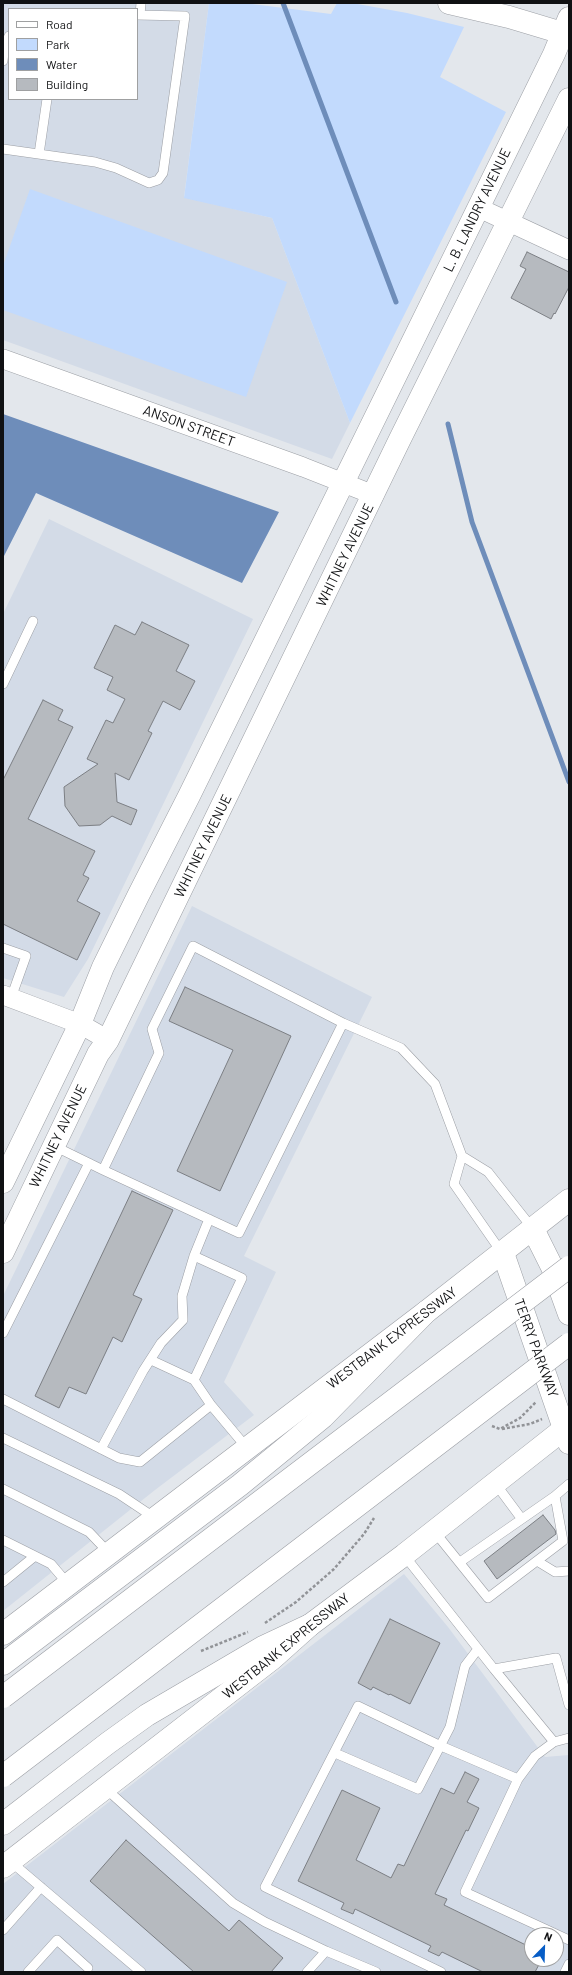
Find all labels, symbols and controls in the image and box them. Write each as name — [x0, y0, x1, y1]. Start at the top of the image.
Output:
legend — [8, 8, 138, 100]
text: Road — [46, 17, 73, 31]
text: Park — [46, 37, 70, 51]
text: Water — [46, 57, 77, 71]
text: Building — [46, 77, 88, 91]
street label: L. B. LANDRY AVENUE — [440, 145, 514, 275]
street label: ANSON STREET — [141, 402, 237, 450]
street label: WHITNEY AVENUE — [313, 501, 377, 609]
street label: WHITNEY AVENUE — [171, 792, 235, 900]
street label: WHITNEY AVENUE — [26, 1082, 90, 1190]
street label: WESTBANK EXPRESSWAY — [324, 1284, 460, 1392]
street label: TERRY PARKWAY — [510, 1296, 562, 1400]
street label: WESTBANK EXPRESSWAY — [219, 1590, 353, 1702]
north arrow — [524, 1927, 564, 1967]
text: N — [543, 1929, 554, 1944]

